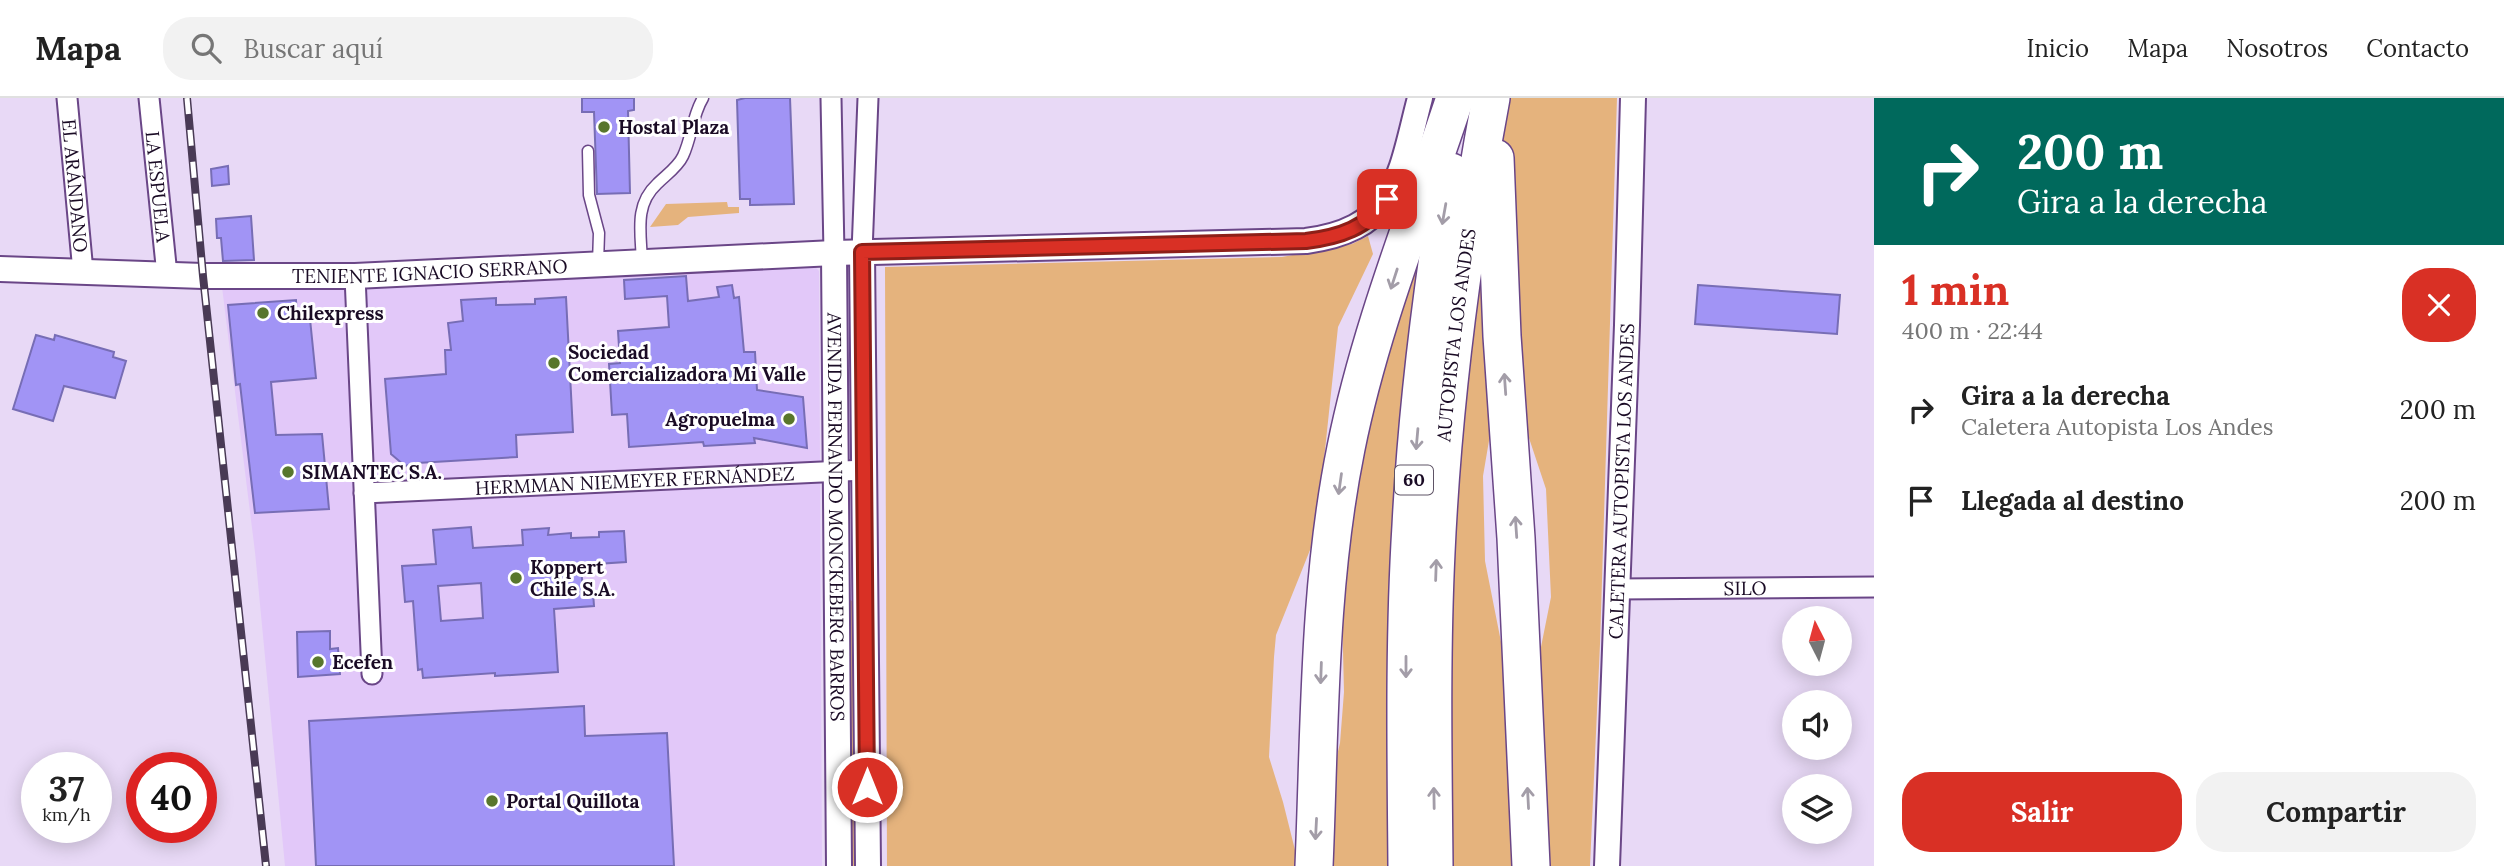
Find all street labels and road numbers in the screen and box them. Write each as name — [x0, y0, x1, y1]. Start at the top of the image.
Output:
street label: EL ARÁNDANO — [57, 118, 93, 254]
street label: LA ESPUELA — [140, 130, 176, 244]
street label: AUTOPISTA LOS ANDES — [1431, 227, 1481, 444]
street label: TENIENTE IGNACIO SERRANO — [292, 254, 568, 288]
street label: AVENIDA FERNANDO MONCKEBERG BARROS — [822, 311, 850, 722]
street label: CALETERA AUTOPISTA LOS ANDES — [1603, 323, 1639, 640]
street label: HERMMAN NIEMEYER FERNÁNDEZ — [474, 461, 795, 500]
road number: 60 — [1395, 466, 1433, 494]
street label: SILO — [1723, 576, 1767, 600]

